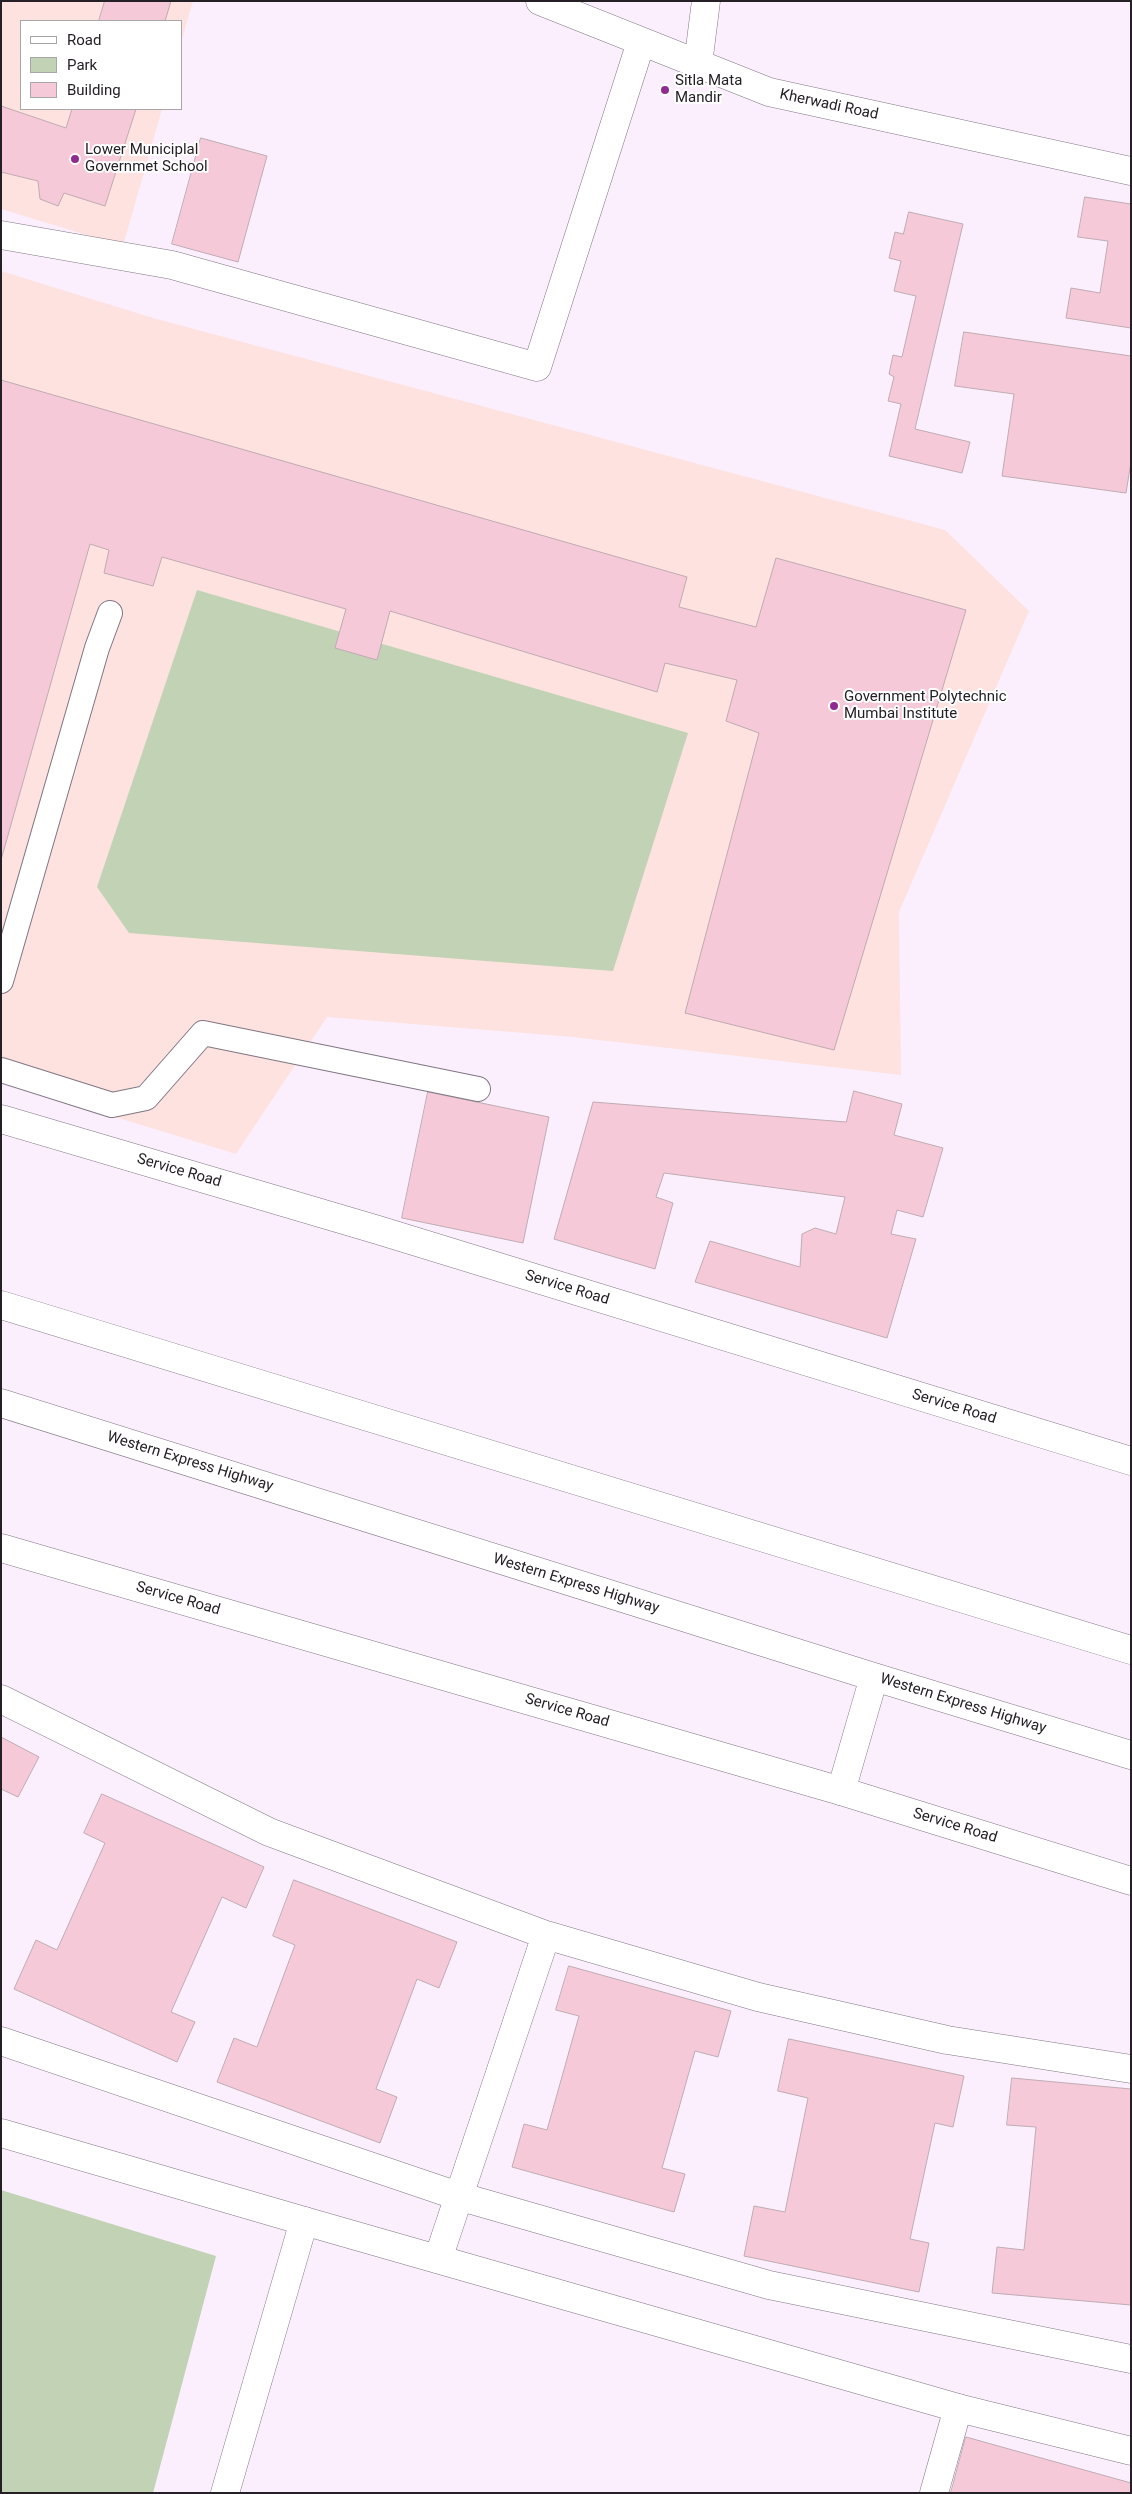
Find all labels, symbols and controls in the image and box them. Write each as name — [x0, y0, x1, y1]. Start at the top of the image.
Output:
legend — [20, 20, 182, 110]
text: Road — [67, 31, 101, 49]
text: Park — [67, 56, 97, 74]
place label: Sitla Mata Mandir — [675, 72, 742, 107]
text: Building — [67, 81, 121, 99]
marker: Sitla Mata Mandir — [659, 84, 671, 96]
street label: Kherwadi Road — [778, 86, 880, 124]
place label: Lower Municiplal Governmet School — [85, 141, 208, 176]
marker: Lower Municiplal Governmet School — [69, 153, 81, 165]
place label: Government Polytechnic Mumbai Institute — [844, 688, 1007, 723]
marker: Government Polytechnic Mumbai Institute — [828, 700, 840, 712]
street label: Service Road — [135, 1150, 223, 1192]
street label: Service Road — [523, 1267, 611, 1309]
street label: Service Road — [910, 1386, 998, 1428]
street label: Western Express Highway — [105, 1428, 275, 1496]
street label: Western Express Highway — [491, 1550, 661, 1618]
street label: Service Road — [134, 1578, 222, 1620]
street label: Western Express Highway — [878, 1670, 1048, 1738]
street label: Service Road — [523, 1690, 611, 1732]
street label: Service Road — [911, 1805, 999, 1847]

